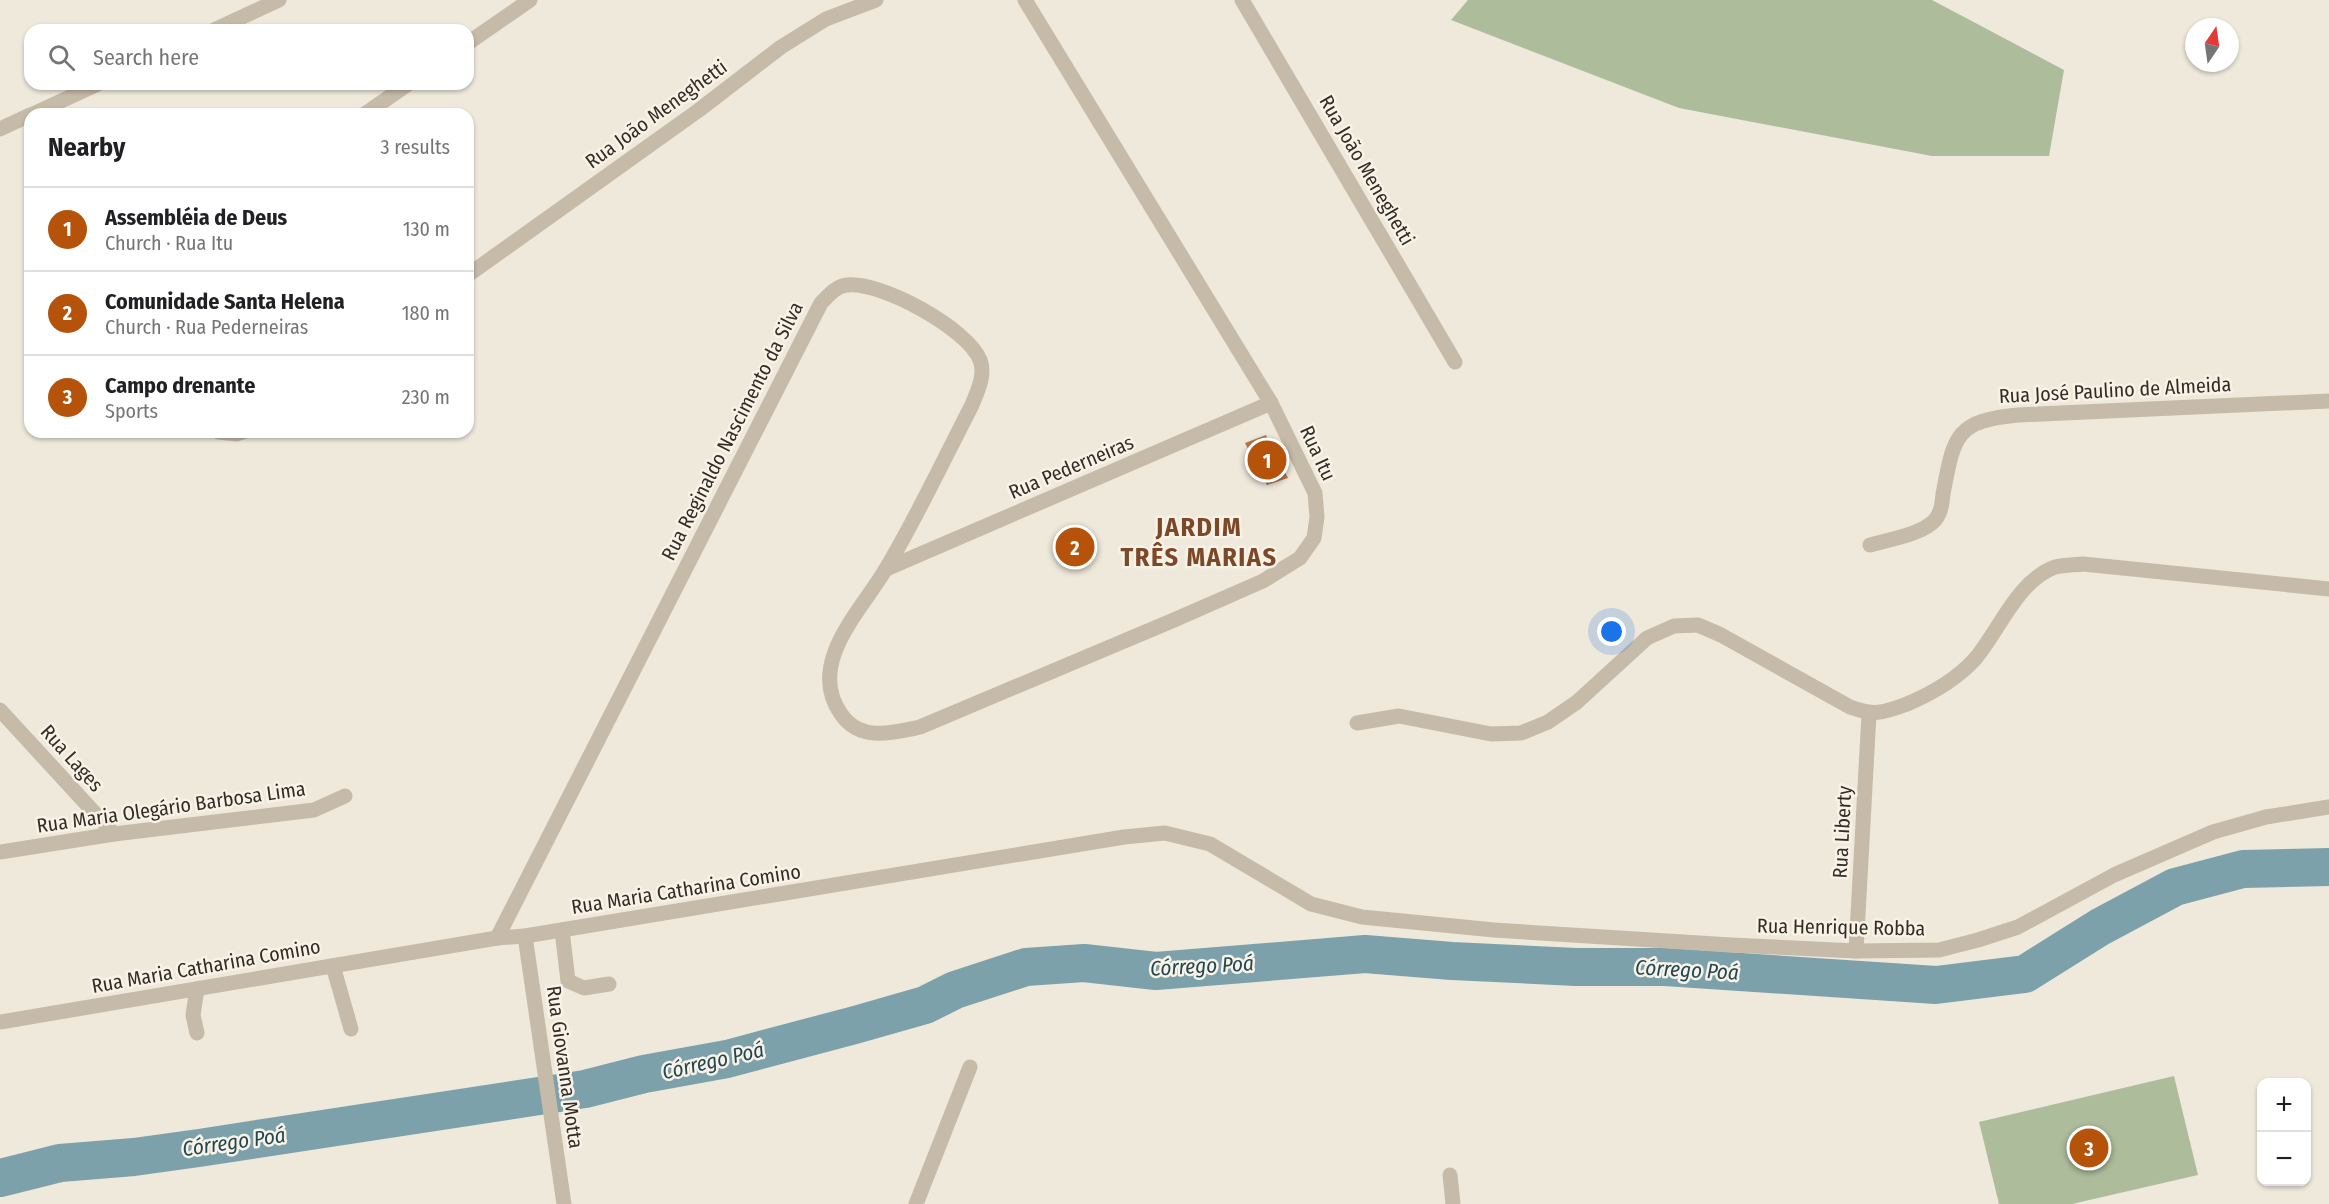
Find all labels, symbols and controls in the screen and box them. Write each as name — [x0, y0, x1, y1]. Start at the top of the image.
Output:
north arrow — [2185, 18, 2239, 72]
search box — [24, 24, 474, 90]
icon: search — [45, 41, 78, 74]
text: Search here — [93, 44, 199, 71]
street label: Rua João Meneghetti — [581, 55, 731, 173]
street label: Rua João Meneghetti — [1314, 91, 1420, 249]
text: Nearby — [48, 132, 125, 163]
text: 3 results — [381, 135, 450, 159]
text: Assembléia de Deus — [105, 204, 287, 231]
text: 1 — [63, 217, 72, 241]
text: 130 m — [403, 217, 450, 241]
text: Church · Rua Itu — [105, 231, 233, 255]
text: Comunidade Santa Helena — [105, 288, 345, 315]
street label: Rua Reginaldo Nascimento da Silva — [656, 298, 808, 564]
text: 2 — [63, 301, 72, 325]
text: 180 m — [402, 301, 450, 325]
text: Church · Rua Pederneiras — [105, 315, 308, 339]
text: Campo drenante — [105, 372, 255, 399]
street label: Rua José Paulino de Almeida — [1998, 372, 2232, 408]
text: 3 — [63, 385, 72, 409]
text: 230 m — [402, 385, 450, 409]
text: Sports — [105, 399, 158, 423]
street label: Rua Itu — [1295, 422, 1341, 484]
street label: Rua Pederneiras — [1005, 430, 1137, 504]
pin: 1 — [1248, 438, 1286, 482]
district label: JARDIM TRÊS MARIAS — [1121, 512, 1277, 573]
pin: 2 — [1056, 524, 1094, 570]
your location — [1597, 617, 1626, 646]
street label: Rua Lages — [36, 720, 108, 796]
street label: Rua Maria Olegário Barbosa Lima — [35, 776, 307, 838]
street label: Rua Liberty — [1828, 785, 1856, 879]
street label: Rua Maria Catharina Comino — [570, 859, 802, 919]
street label: Rua Henrique Robba — [1757, 914, 1925, 940]
street label: Rua Maria Catharina Comino — [90, 934, 322, 998]
water label: Córrego Poá — [1149, 950, 1255, 982]
water label: Córrego Poá — [1634, 954, 1740, 986]
street label: Rua Giovanna Motta — [542, 984, 588, 1150]
water label: Córrego Poá — [659, 1037, 767, 1085]
map controls — [2257, 1078, 2311, 1186]
button: + — [2257, 1078, 2311, 1132]
water label: Córrego Poá — [181, 1122, 287, 1162]
pin: 3 — [2070, 1126, 2108, 1170]
button: − — [2257, 1132, 2311, 1186]

